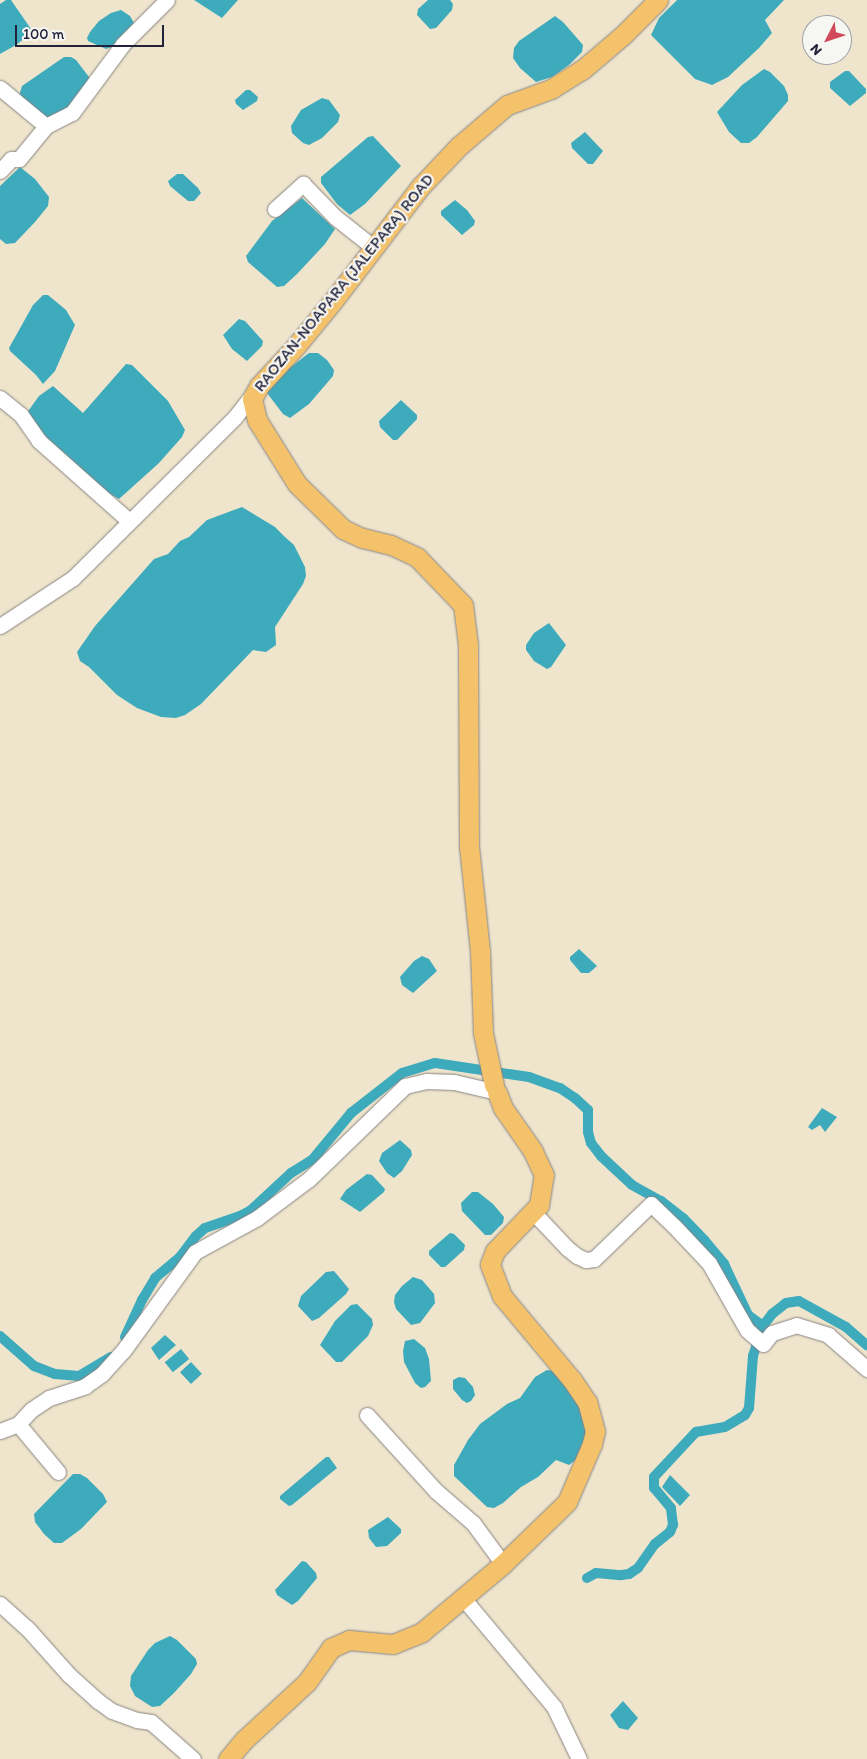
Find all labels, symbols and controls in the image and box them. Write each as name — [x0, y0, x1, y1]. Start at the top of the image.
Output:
scale bar — [18, 15, 166, 47]
north arrow — [802, 15, 852, 65]
text: 100 m — [23, 25, 64, 43]
text: N — [807, 40, 826, 59]
street label: RAOZAN-NOAPARA (JALEPARA) ROAD — [250, 171, 438, 395]

